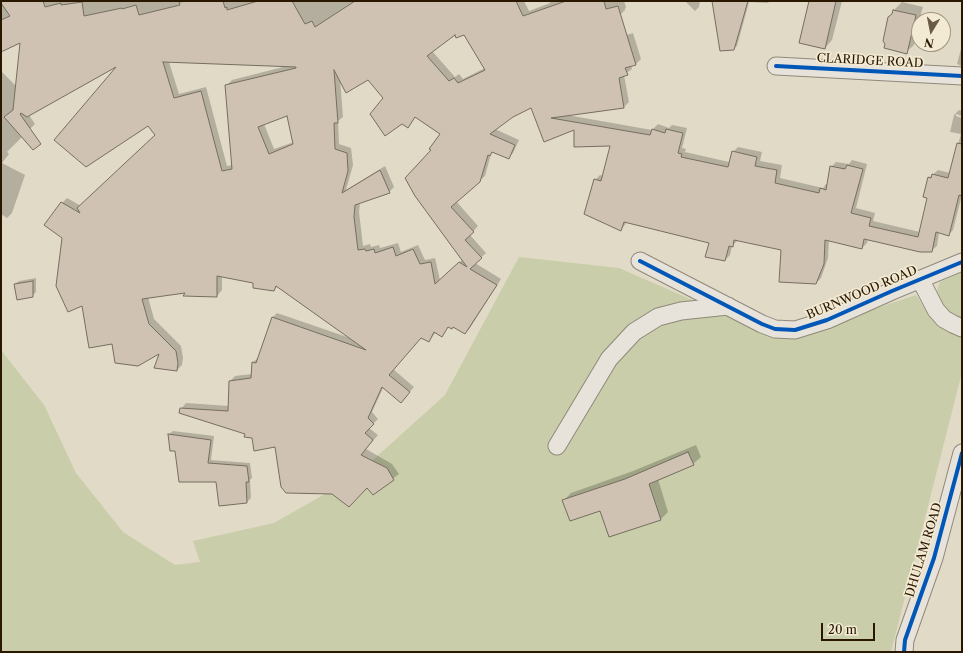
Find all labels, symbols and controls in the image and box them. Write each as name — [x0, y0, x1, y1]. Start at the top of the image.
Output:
north arrow — [911, 12, 951, 52]
text: N — [923, 35, 935, 51]
street label: CLARIDGE ROAD — [816, 51, 924, 71]
street label: BURNWOOD ROAD — [805, 263, 919, 323]
street label: DHULAM ROAD — [903, 501, 945, 599]
scale bar — [823, 615, 877, 641]
text: 20 m — [828, 622, 857, 637]

